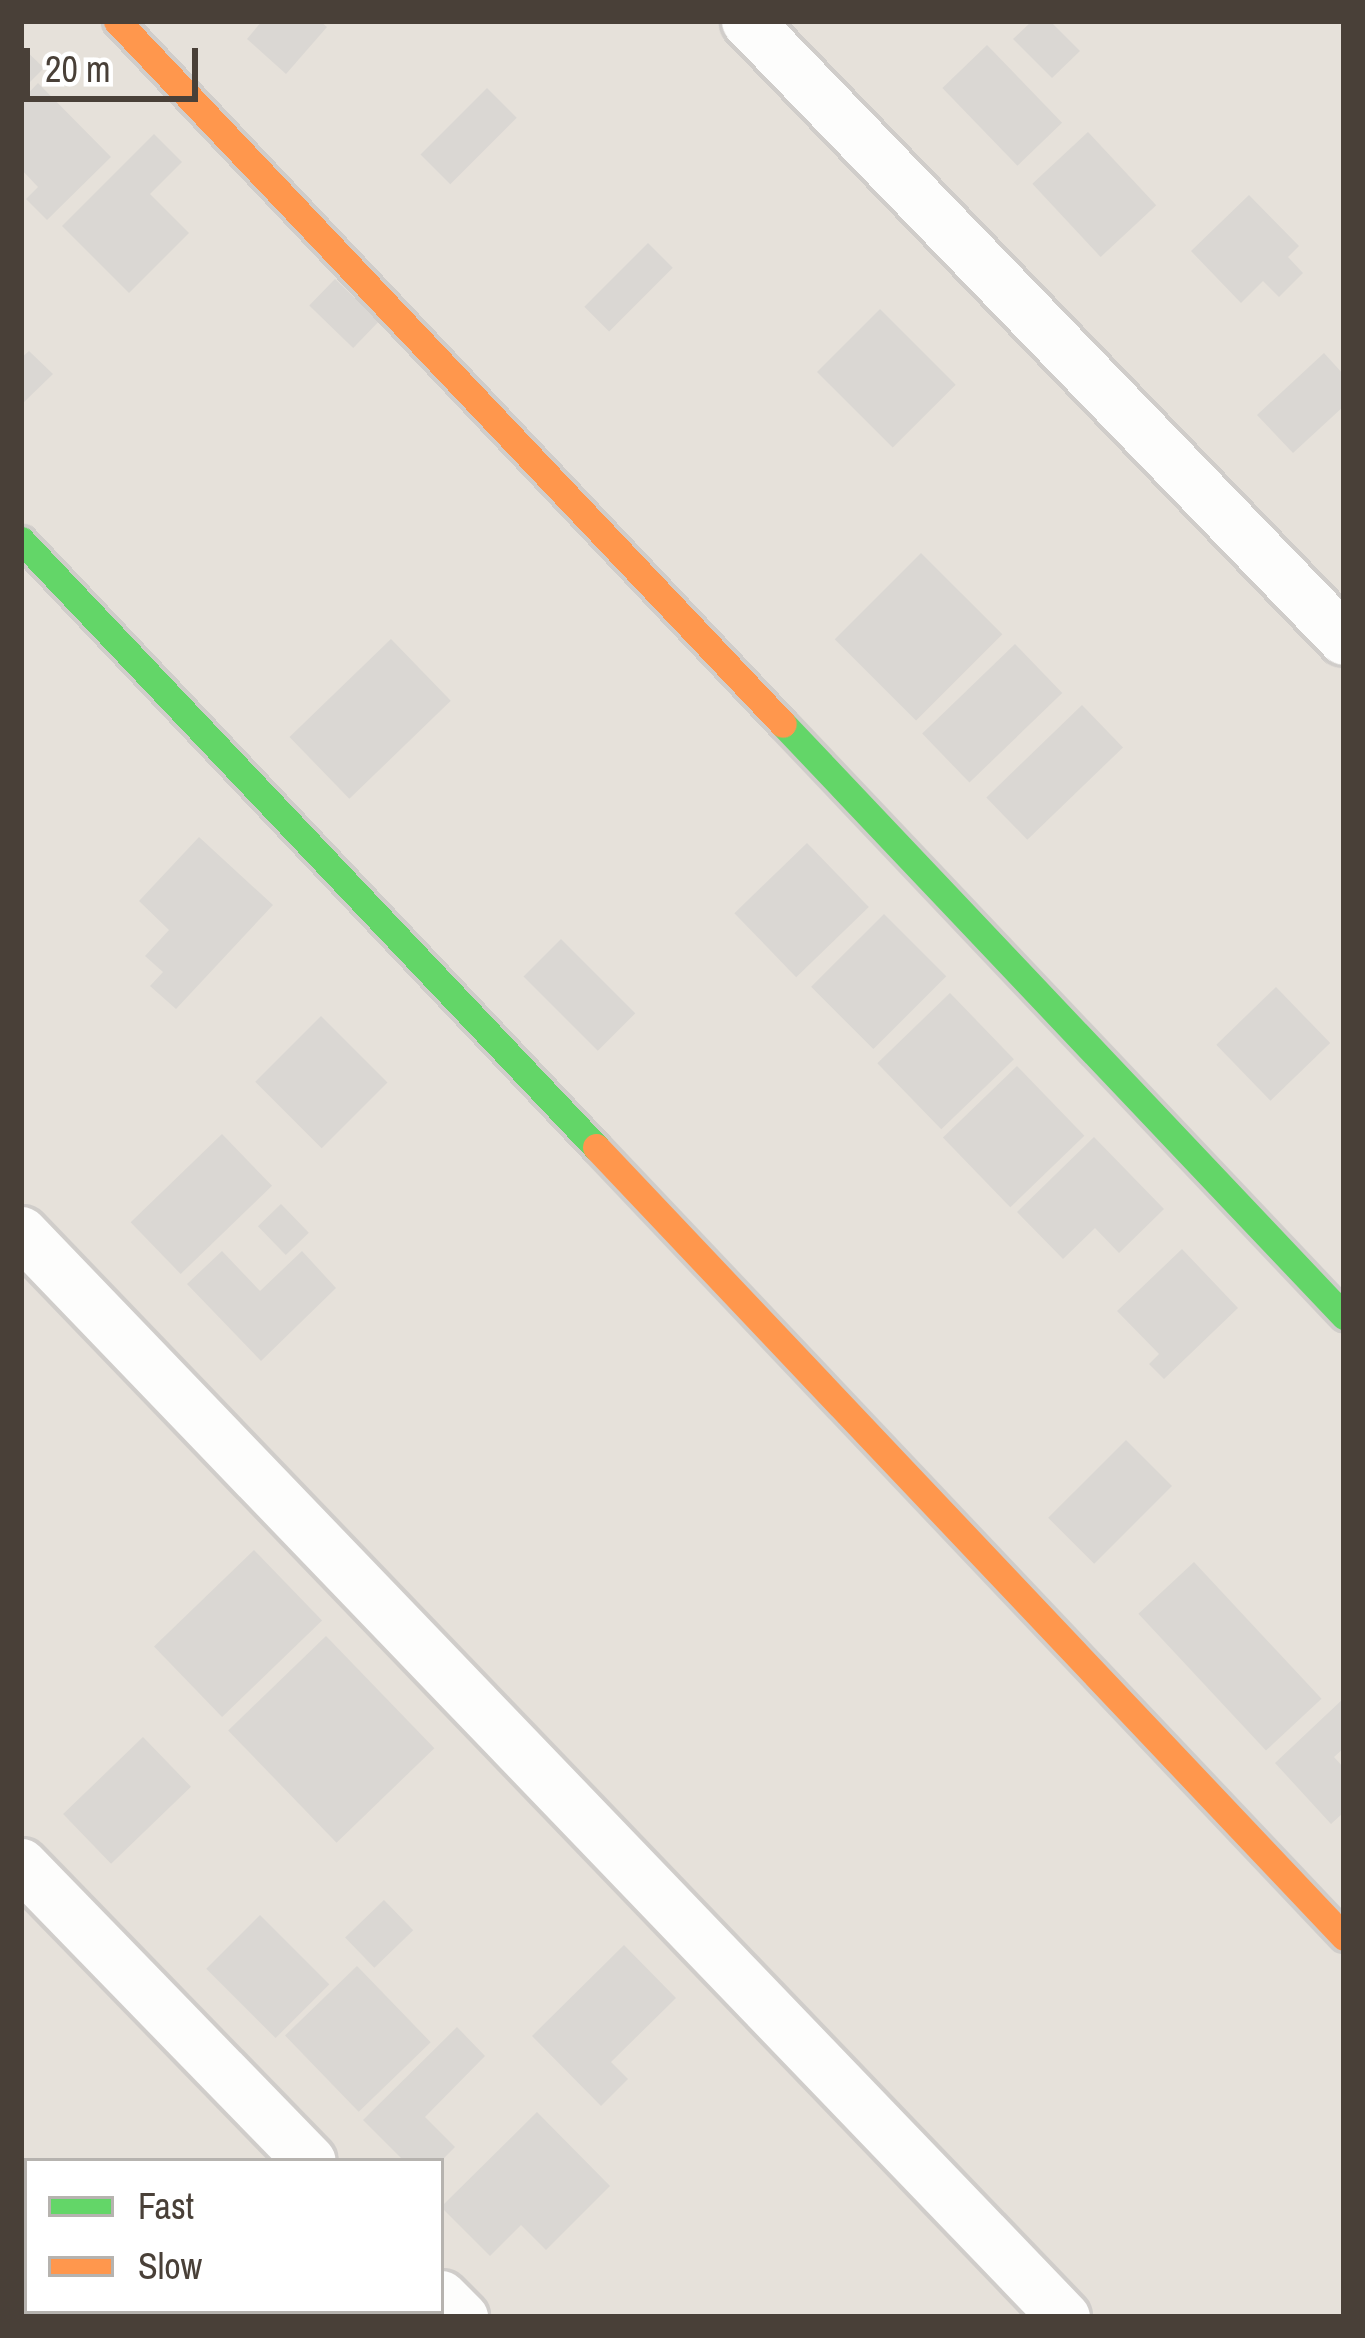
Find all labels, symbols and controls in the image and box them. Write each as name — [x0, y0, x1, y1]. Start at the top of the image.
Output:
scale bar — [30, 24, 204, 98]
text: 20 m — [45, 45, 111, 93]
legend — [24, 2158, 444, 2314]
text: Fast — [138, 2182, 194, 2230]
text: Slow — [138, 2242, 202, 2290]

